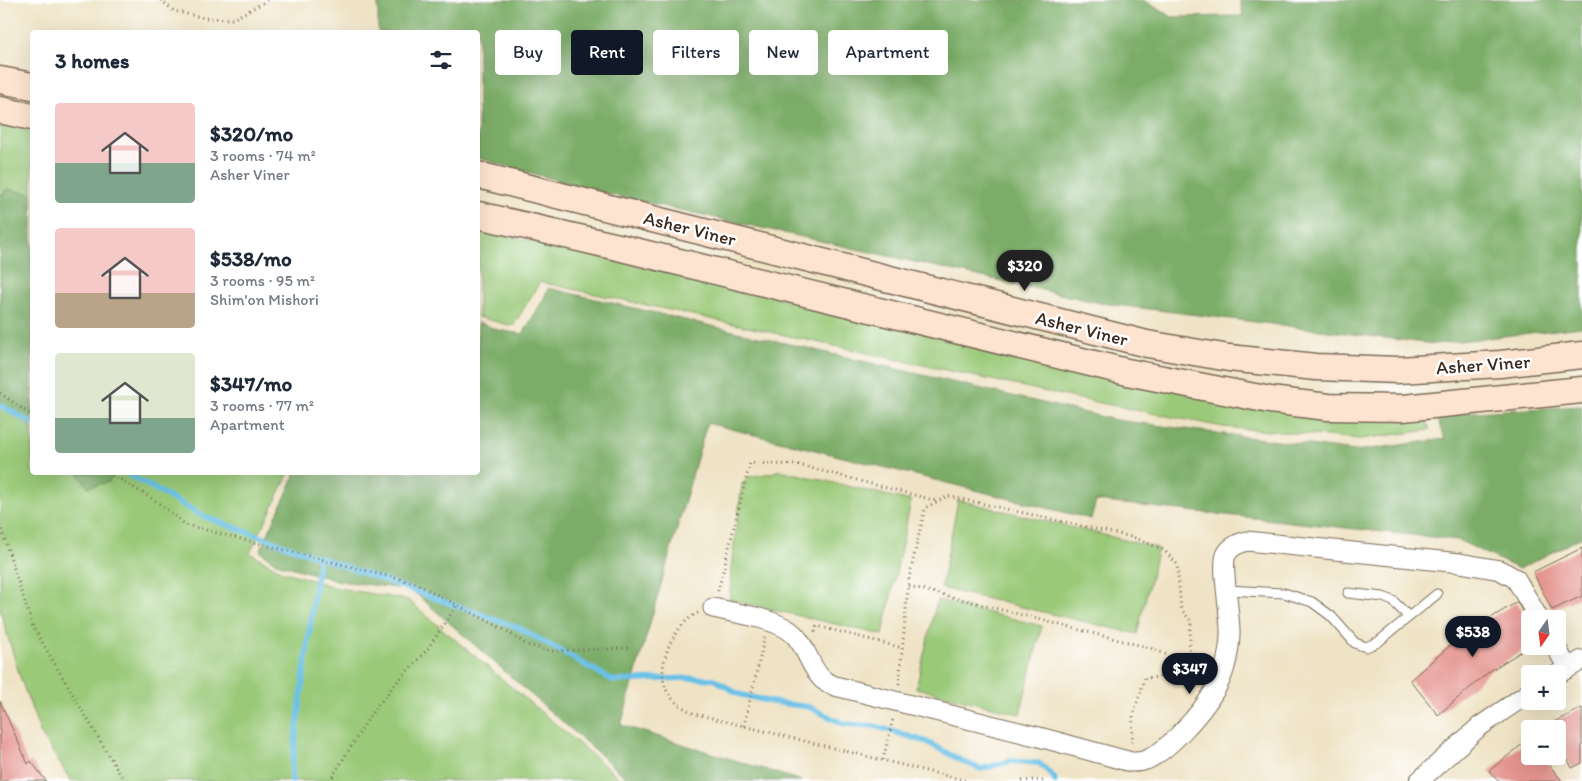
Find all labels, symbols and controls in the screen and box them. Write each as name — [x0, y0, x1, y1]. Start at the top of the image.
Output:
chip: Buy — [495, 30, 561, 75]
chip: Rent — [571, 30, 643, 75]
chip: Filters — [653, 30, 739, 75]
chip: New — [749, 30, 818, 75]
chip: Apartment — [828, 30, 948, 75]
icon: filters — [427, 46, 455, 74]
text: 3 homes — [55, 48, 130, 73]
text: $320/mo — [210, 121, 293, 146]
icon: home — [95, 123, 155, 183]
text: 3 rooms · 74 m² — [210, 146, 316, 165]
text: Asher Viner — [210, 165, 289, 184]
street label: Asher Viner — [641, 206, 739, 251]
text: $538/mo — [210, 246, 292, 271]
icon: home — [95, 248, 155, 308]
pin: $320 — [995, 250, 1055, 292]
text: $320 — [1007, 256, 1043, 275]
text: 3 rooms · 95 m² — [210, 271, 315, 290]
text: Shim'on Mishori — [210, 290, 319, 309]
street label: Asher Viner — [1033, 306, 1131, 351]
street label: Asher Viner — [1435, 350, 1532, 379]
text: $347/mo — [210, 371, 292, 396]
icon: home — [95, 373, 155, 433]
text: 3 rooms · 77 m² — [210, 396, 314, 415]
text: Apartment — [210, 415, 285, 434]
north arrow — [1521, 610, 1566, 655]
map controls — [1521, 610, 1566, 765]
pin: $538 — [1443, 616, 1503, 658]
text: $538 — [1456, 622, 1490, 641]
pin: $347 — [1160, 652, 1220, 695]
text: $347 — [1173, 659, 1207, 678]
button: + — [1521, 665, 1566, 710]
button: − — [1521, 720, 1566, 765]

